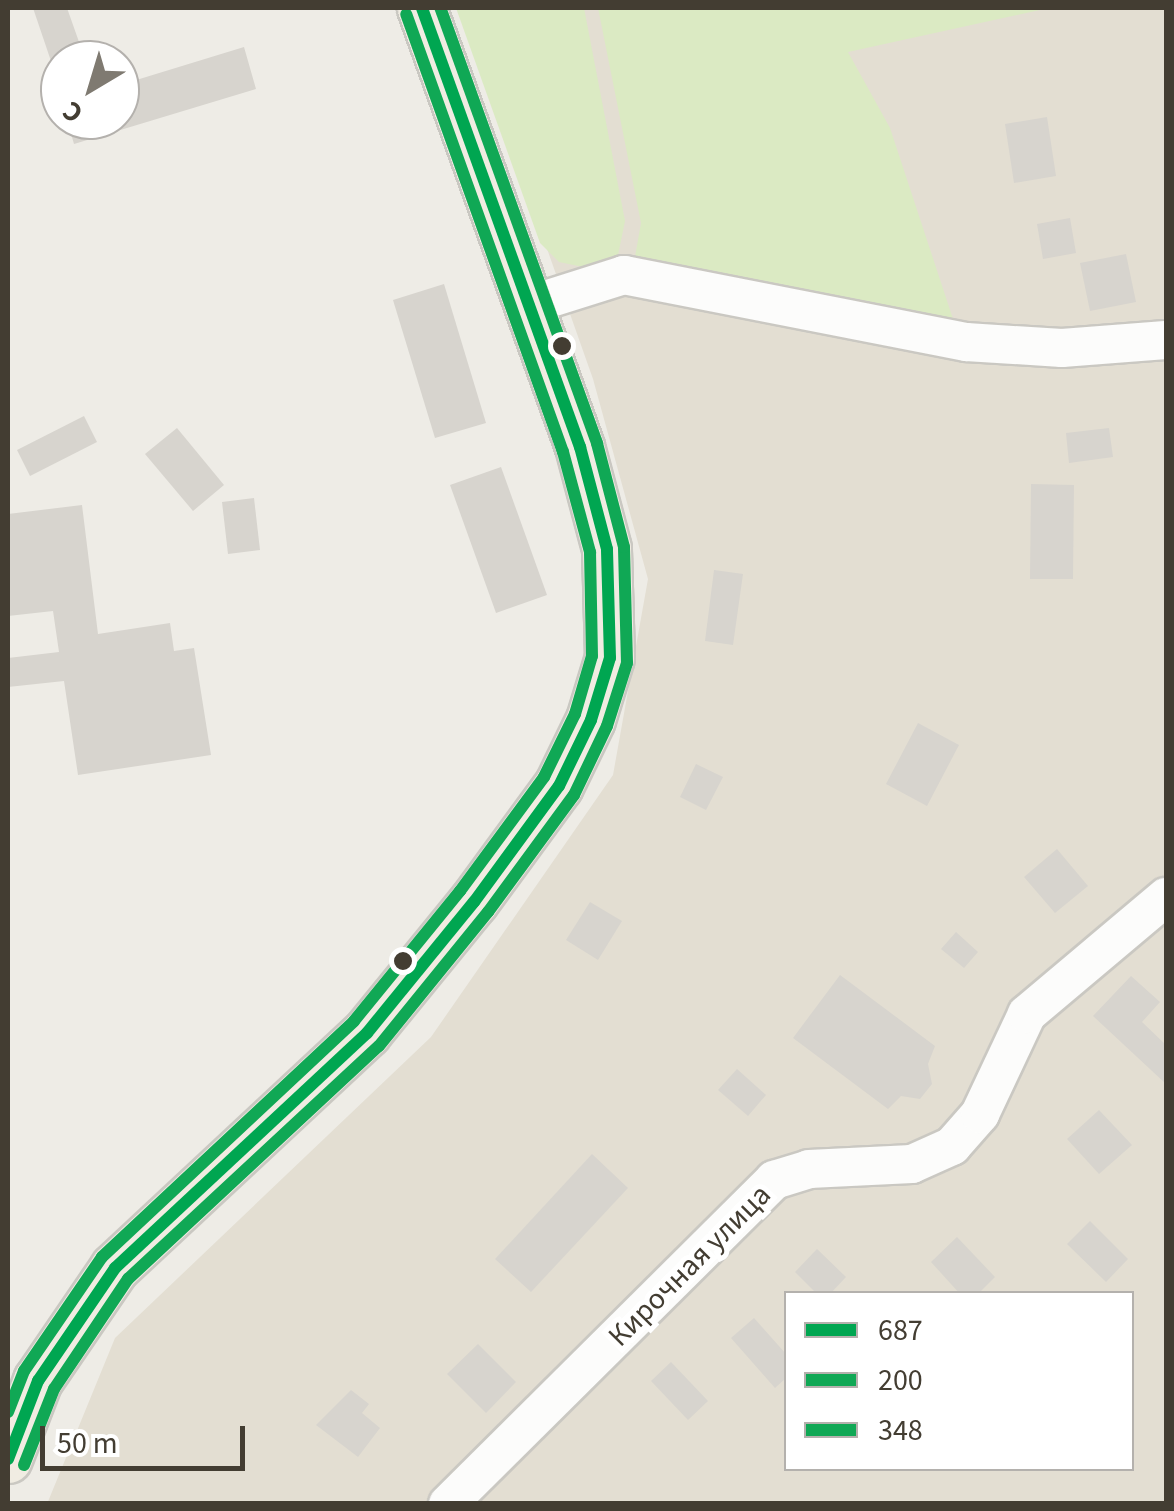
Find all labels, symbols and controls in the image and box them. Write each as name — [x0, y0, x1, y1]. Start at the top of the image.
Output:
north arrow — [40, 40, 140, 140]
text: С — [54, 91, 92, 133]
unlabelled marker — [552, 336, 572, 356]
unlabelled marker — [393, 951, 413, 971]
street label: Кирочная улица — [601, 1177, 779, 1355]
legend — [784, 1291, 1134, 1471]
text: 687 — [878, 1309, 923, 1352]
text: 200 — [878, 1359, 923, 1402]
scale bar — [45, 1406, 250, 1468]
text: 348 — [878, 1409, 923, 1452]
text: 50 m — [57, 1422, 118, 1465]

